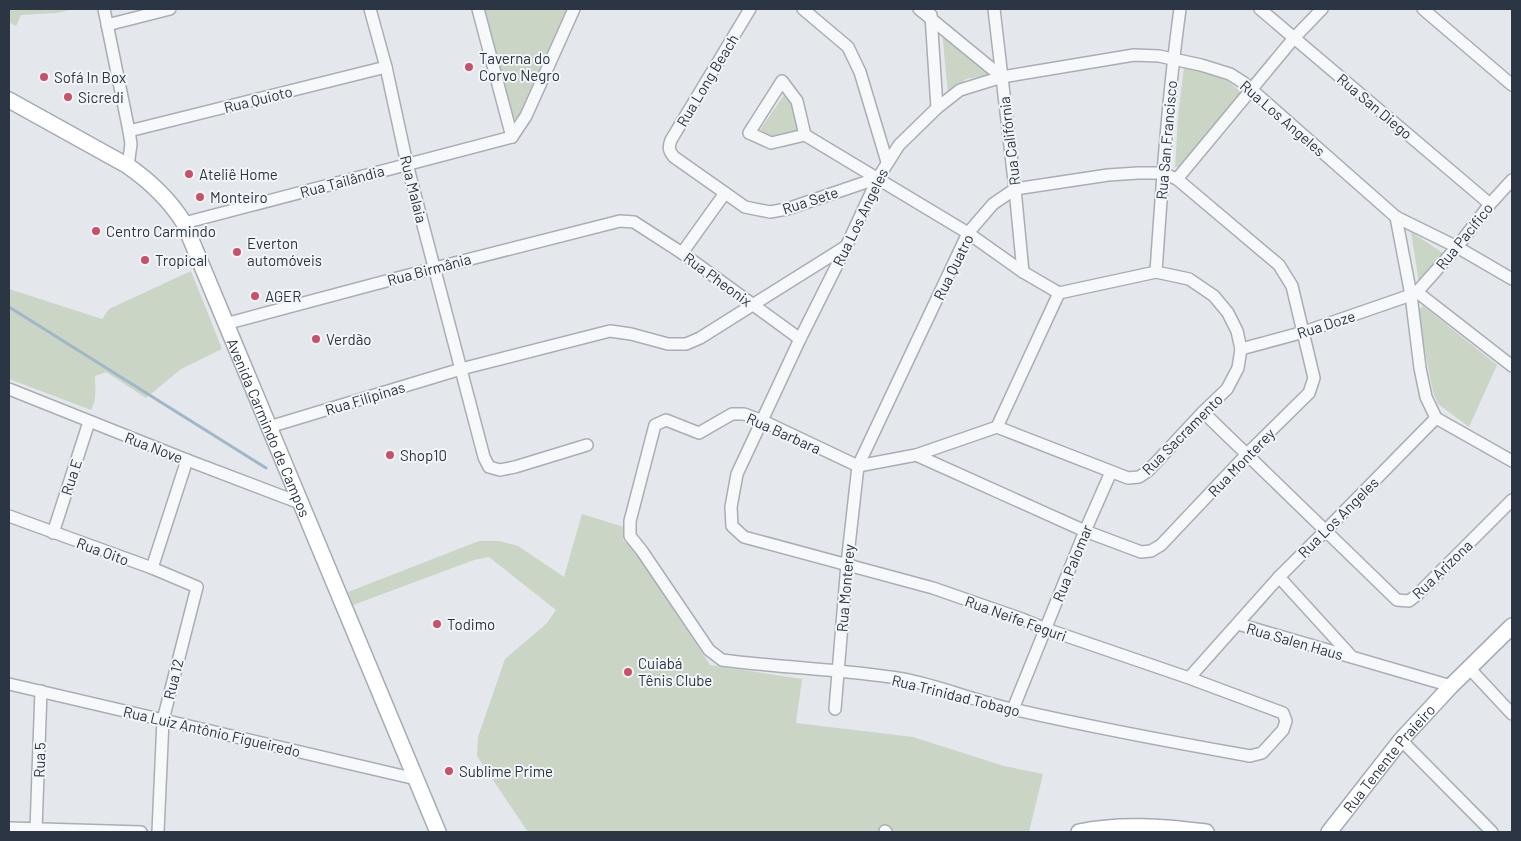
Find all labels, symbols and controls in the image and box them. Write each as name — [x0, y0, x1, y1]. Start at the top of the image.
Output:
street label: Rua Long Beach — [672, 31, 742, 129]
place label: Taverna do Corvo Negro — [479, 49, 560, 84]
marker: Taverna do Corvo Negro — [463, 61, 475, 73]
place label: Sofá In Box — [54, 68, 126, 86]
street label: Rua San Diego — [1334, 69, 1416, 143]
marker: Sofá In Box — [38, 71, 50, 83]
street label: Rua Los Angeles — [1237, 76, 1329, 160]
street label: Rua San Francisco — [1152, 80, 1180, 200]
street label: Rua Quioto — [222, 82, 294, 116]
place label: Sicredi — [78, 88, 124, 106]
marker: Sicredi — [62, 91, 74, 103]
street label: Rua Califórnia — [995, 95, 1023, 187]
street label: Rua Malaia — [397, 153, 431, 225]
street label: Rua Tailândia — [298, 161, 386, 201]
place label: Ateliê Home — [199, 165, 278, 183]
street label: Rua Los Angeles — [829, 165, 891, 269]
marker: Ateliê Home — [183, 168, 195, 180]
street label: Rua Sete — [780, 183, 840, 217]
place label: Monteiro — [210, 188, 268, 206]
marker: Monteiro — [194, 191, 206, 203]
street label: Rua Pacífico — [1432, 199, 1496, 273]
place label: Centro Carmindo — [106, 222, 216, 240]
marker: Centro Carmindo — [90, 225, 102, 237]
street label: Rua Quatro — [929, 231, 977, 303]
place label: Everton automóveis — [247, 234, 322, 269]
marker: Everton automóveis — [231, 246, 243, 258]
street label: Rua Pheonix — [680, 248, 756, 310]
street label: Rua Birmânia — [385, 249, 473, 289]
place label: Tropical — [155, 251, 207, 269]
marker: Tropical — [139, 254, 151, 266]
place label: AGER — [265, 287, 301, 305]
marker: AGER — [249, 290, 261, 302]
street label: Rua Doze — [1295, 306, 1357, 342]
place label: Verdão — [326, 330, 371, 348]
marker: Verdão — [310, 333, 322, 345]
street label: Avenida Carmindo de Campos — [223, 336, 314, 520]
street label: Rua Filipinas — [323, 377, 407, 419]
street label: Rua Sacramento — [1138, 390, 1226, 478]
street label: Rua Barbara — [744, 409, 824, 457]
street label: Rua Monterey — [1204, 424, 1278, 500]
street label: Rua Nove — [122, 428, 186, 466]
place label: Shop10 — [400, 446, 447, 464]
marker: Shop10 — [384, 449, 396, 461]
street label: Rua E — [57, 457, 85, 497]
street label: Rua Los Angeles — [1294, 473, 1382, 561]
street label: Rua Palomar — [1048, 521, 1096, 604]
street label: Rua Oito — [74, 533, 132, 569]
street label: Rua Arizona — [1408, 536, 1476, 602]
street label: Rua Monterey — [832, 543, 858, 633]
street label: Rua Neife Feguri — [963, 591, 1069, 645]
place label: Todimo — [447, 615, 495, 633]
marker: Todimo — [431, 618, 443, 630]
street label: Rua Salen Haus — [1245, 619, 1345, 663]
place label: Cuiabá Tênis Clube — [638, 654, 712, 689]
street label: Rua 12 — [159, 657, 187, 701]
marker: Cuiabá Tênis Clube — [622, 666, 634, 678]
street label: Rua Trinidad Tobago — [890, 670, 1022, 720]
street label: Rua Tenente Praieiro — [1339, 700, 1439, 816]
street label: Rua Luiz Antônio Figueiredo — [122, 702, 302, 760]
street label: Rua 5 — [29, 742, 49, 778]
place label: Sublime Prime — [459, 762, 553, 780]
marker: Sublime Prime — [443, 765, 455, 777]

